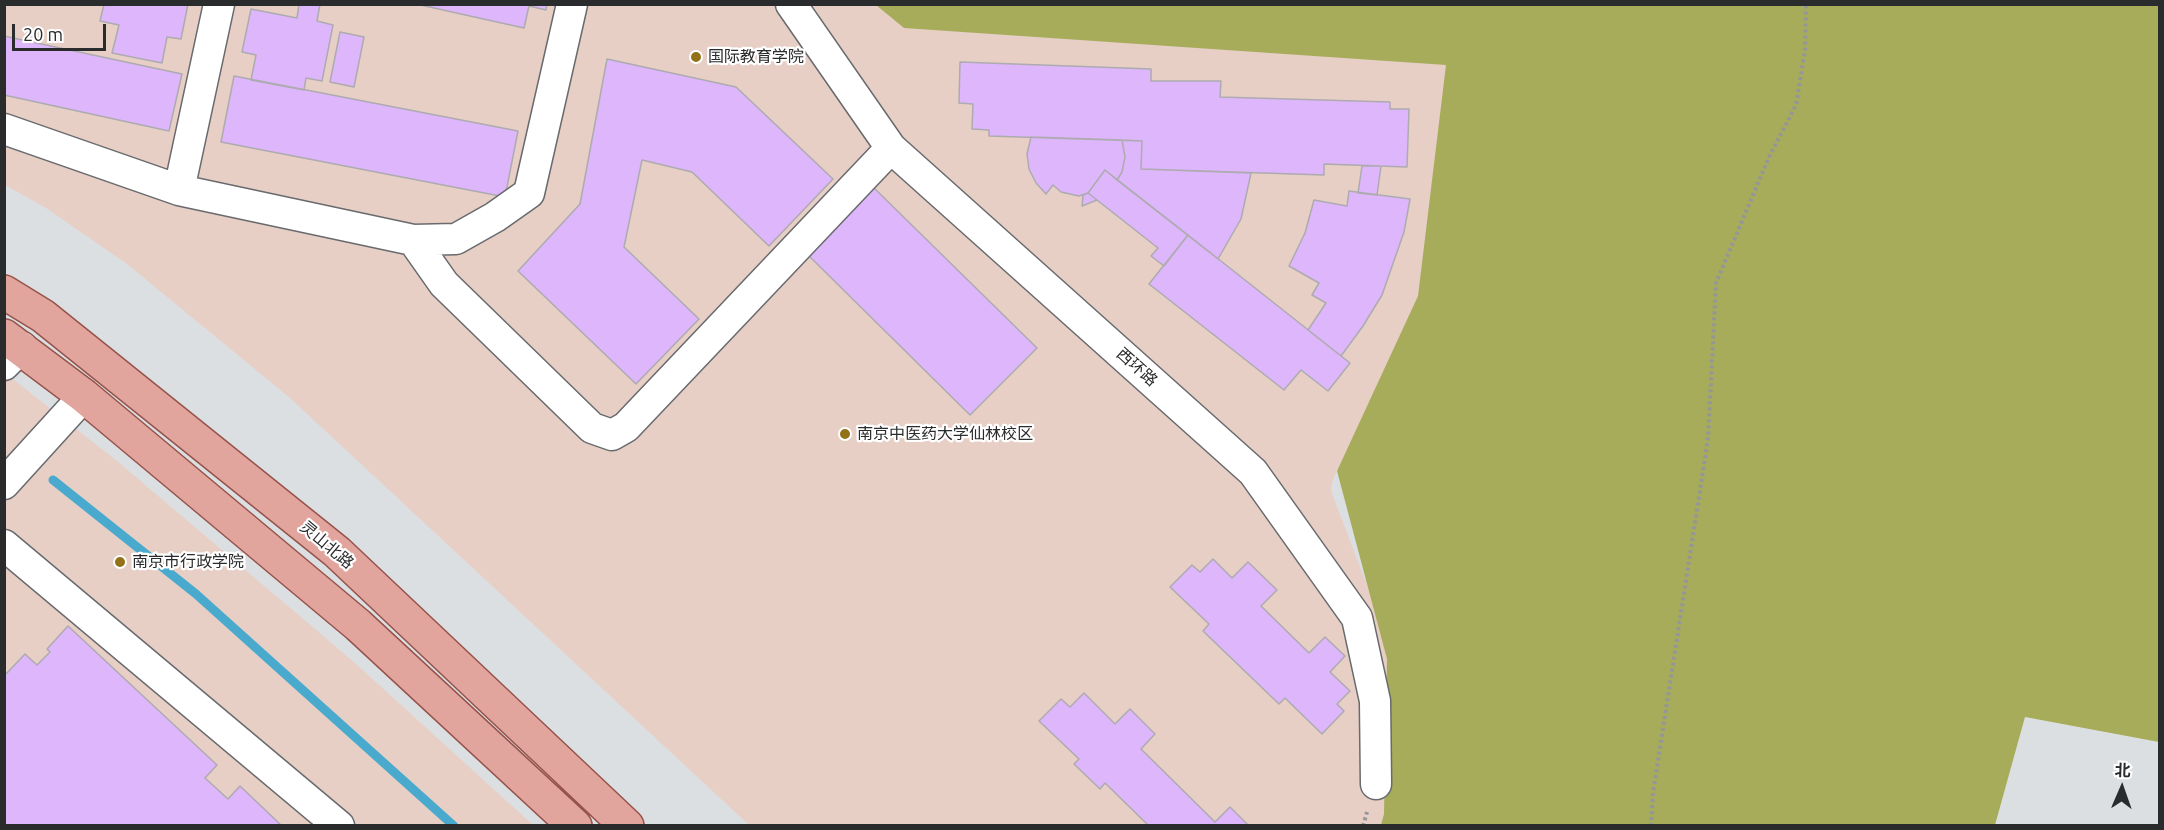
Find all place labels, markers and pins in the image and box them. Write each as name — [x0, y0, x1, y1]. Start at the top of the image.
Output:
place label: 国际教育学院 — [708, 47, 804, 67]
marker: 国际教育学院 — [689, 50, 703, 64]
place label: 南京中医药大学仙林校区 — [857, 424, 1033, 444]
marker: 南京中医药大学仙林校区 — [838, 427, 852, 441]
place label: 南京市行政学院 — [132, 552, 244, 572]
marker: 南京市行政学院 — [113, 555, 127, 569]

